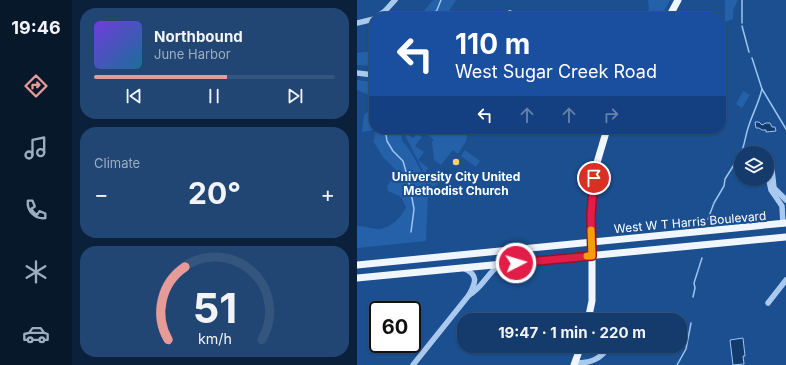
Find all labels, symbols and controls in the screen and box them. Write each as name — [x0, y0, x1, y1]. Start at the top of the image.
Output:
text: 19:46 — [11, 17, 61, 38]
text: Northbound — [154, 27, 243, 46]
text: 110 m — [455, 27, 530, 61]
icon: left — [389, 28, 441, 80]
text: June Harbor — [154, 46, 231, 62]
text: West Sugar Creek Road — [455, 61, 657, 82]
icon: directions — [22, 72, 50, 100]
icon: previous — [123, 85, 145, 107]
icon: pause — [203, 85, 225, 107]
icon: next — [284, 85, 306, 107]
icon: left — [474, 104, 496, 126]
icon: ahead — [516, 104, 538, 126]
icon: ahead — [558, 104, 580, 126]
icon: right — [600, 104, 622, 126]
icon: music — [22, 134, 50, 162]
map controls — [734, 146, 774, 186]
button: layers — [734, 146, 774, 186]
text: Climate — [94, 155, 140, 171]
marker: University City United Methodist Church — [451, 157, 461, 167]
pin — [577, 161, 611, 195]
icon: arrive — [583, 167, 605, 189]
place label: University City United Methodist Church — [392, 169, 520, 198]
text: 20° — [188, 175, 241, 211]
text: − — [94, 181, 109, 207]
text: + — [320, 181, 335, 207]
icon: phone — [22, 196, 50, 224]
street label: West W T Harris Boulevard — [613, 208, 767, 236]
position arrow — [495, 242, 537, 284]
icon: climate — [22, 258, 50, 286]
text: 51 — [192, 282, 237, 332]
speed limit sign: 60 — [369, 301, 421, 353]
icon: car — [22, 320, 50, 348]
text: 19:47 · 1 min · 220 m — [498, 323, 646, 342]
text: km/h — [198, 329, 231, 346]

